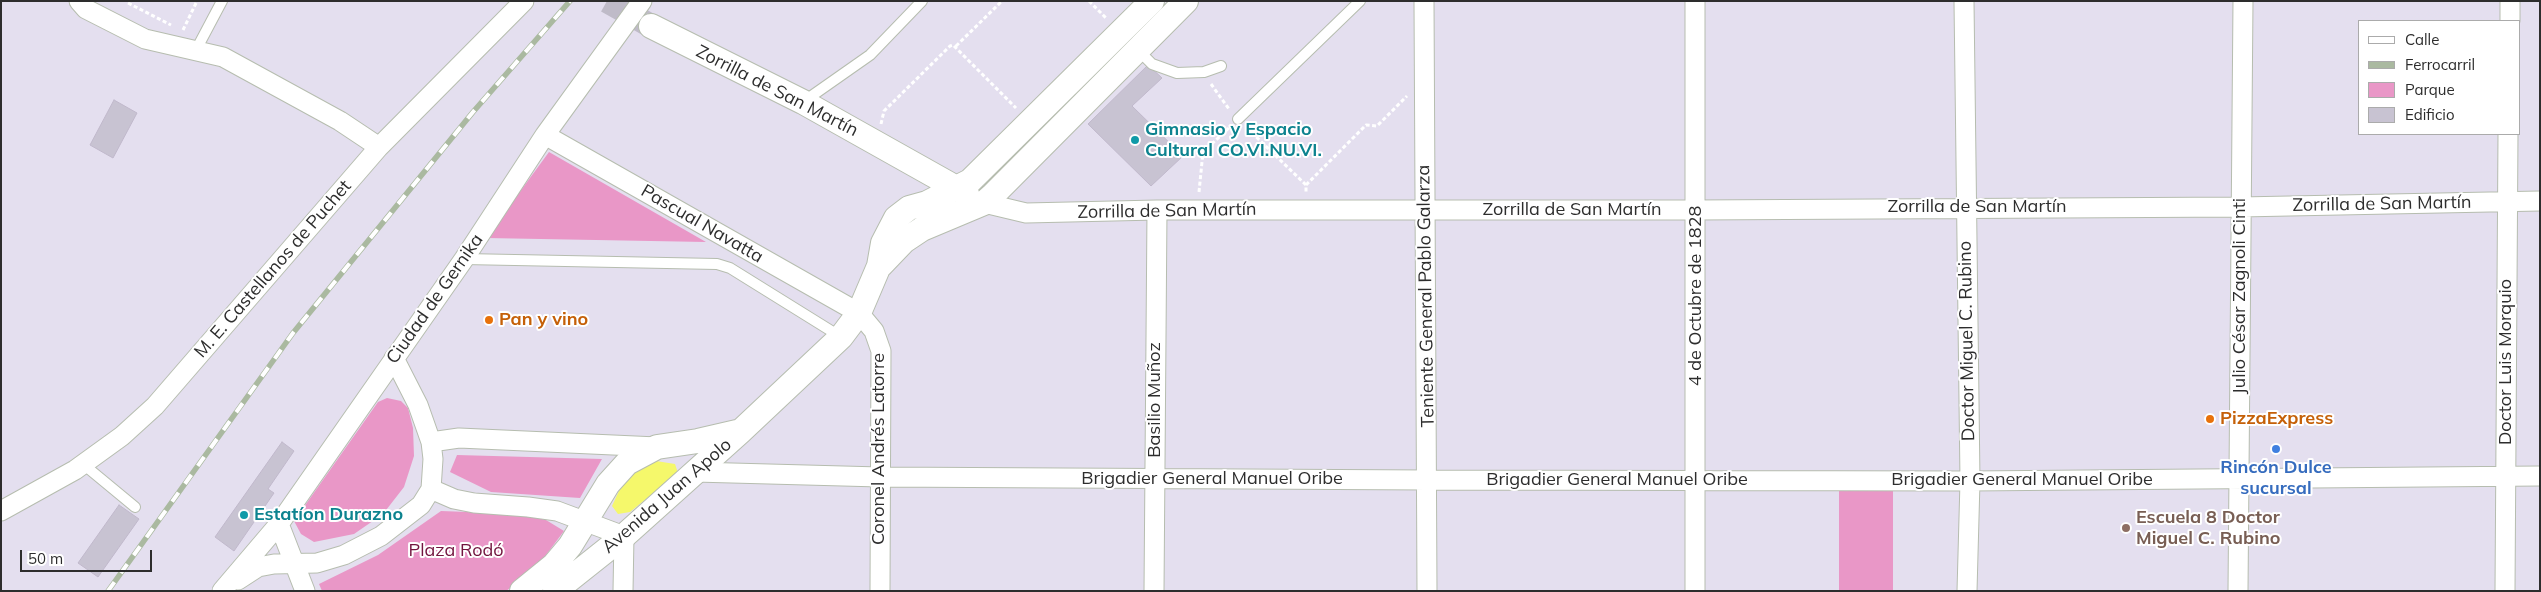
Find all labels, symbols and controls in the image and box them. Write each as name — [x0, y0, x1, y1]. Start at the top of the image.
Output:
legend — [2358, 20, 2521, 135]
text: Calle — [2405, 30, 2439, 49]
street label: Zorrilla de San Martín — [692, 41, 862, 141]
text: Ferrocarril — [2405, 55, 2475, 74]
text: Parque — [2405, 80, 2455, 99]
text: Edificio — [2405, 105, 2455, 124]
place label: Gimnasio y Espacio Cultural CO.VI.NU.VI. — [1145, 119, 1322, 162]
marker: Gimnasio y Espacio Cultural CO.VI.NU.VI. — [1129, 134, 1141, 146]
street label: Teniente General Pablo Galarza — [1413, 165, 1439, 427]
street label: M. E. Castellanos de Puchet — [190, 176, 356, 362]
street label: Pascual Navatta — [637, 180, 767, 268]
street label: Zorrilla de San Martín — [2292, 192, 2472, 216]
street label: Zorrilla de San Martín — [1887, 196, 2067, 218]
street label: Julio César Zagnoli Cinti — [2229, 198, 2251, 394]
street label: Zorrilla de San Martín — [1077, 199, 1257, 223]
street label: Zorrilla de San Martín — [1482, 199, 1662, 221]
street label: 4 de Octubre de 1828 — [1685, 206, 1707, 386]
street label: Ciudad de Gernika — [382, 230, 488, 368]
street label: Doctor Miguel C. Rubino — [1954, 241, 1980, 441]
street label: Doctor Luis Morquio — [2495, 279, 2517, 445]
place label: Pan y vino — [499, 309, 588, 331]
marker: Pan y vino — [483, 314, 495, 326]
street label: Basilio Muñoz — [1144, 342, 1166, 458]
street label: Coronel Andrés Latorre — [868, 353, 890, 545]
place label: PizzaExpress — [2220, 408, 2333, 430]
marker: PizzaExpress — [2204, 413, 2216, 425]
street label: Avenida Juan Apolo — [598, 434, 736, 558]
marker: Rincón Dulce sucursal — [2270, 443, 2282, 455]
place label: Rincón Dulce sucursal — [2220, 457, 2332, 499]
street label: Brigadier General Manuel Oribe — [1081, 468, 1343, 490]
street label: Brigadier General Manuel Oribe — [1486, 469, 1748, 491]
street label: Brigadier General Manuel Oribe — [1891, 469, 2153, 491]
place label: Estatíon Durazno — [254, 504, 403, 526]
place label: Escuela 8 Doctor Miguel C. Rubino — [2136, 507, 2280, 550]
marker: Estatíon Durazno — [238, 509, 250, 521]
marker: Escuela 8 Doctor Miguel C. Rubino — [2120, 522, 2132, 534]
scale bar — [22, 540, 155, 572]
park label: Plaza Rodó — [408, 540, 504, 562]
text: 50 m — [28, 549, 63, 568]

